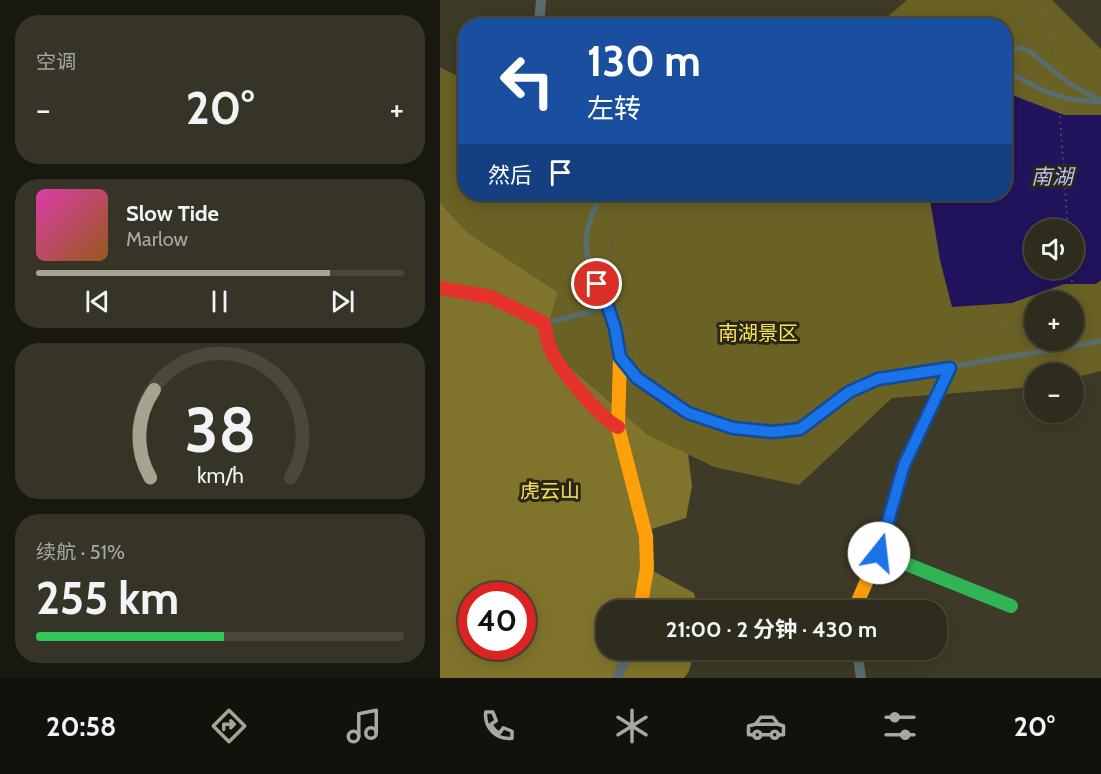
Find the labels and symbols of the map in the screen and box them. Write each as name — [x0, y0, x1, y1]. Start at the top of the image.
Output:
water label: 南湖 — [1031, 164, 1076, 189]
pin — [571, 258, 622, 309]
park label: 南湖景区 — [718, 321, 798, 345]
park label: 虎云山 — [520, 479, 580, 503]
position arrow — [847, 521, 911, 585]
speed limit sign: 40 — [458, 582, 536, 660]

